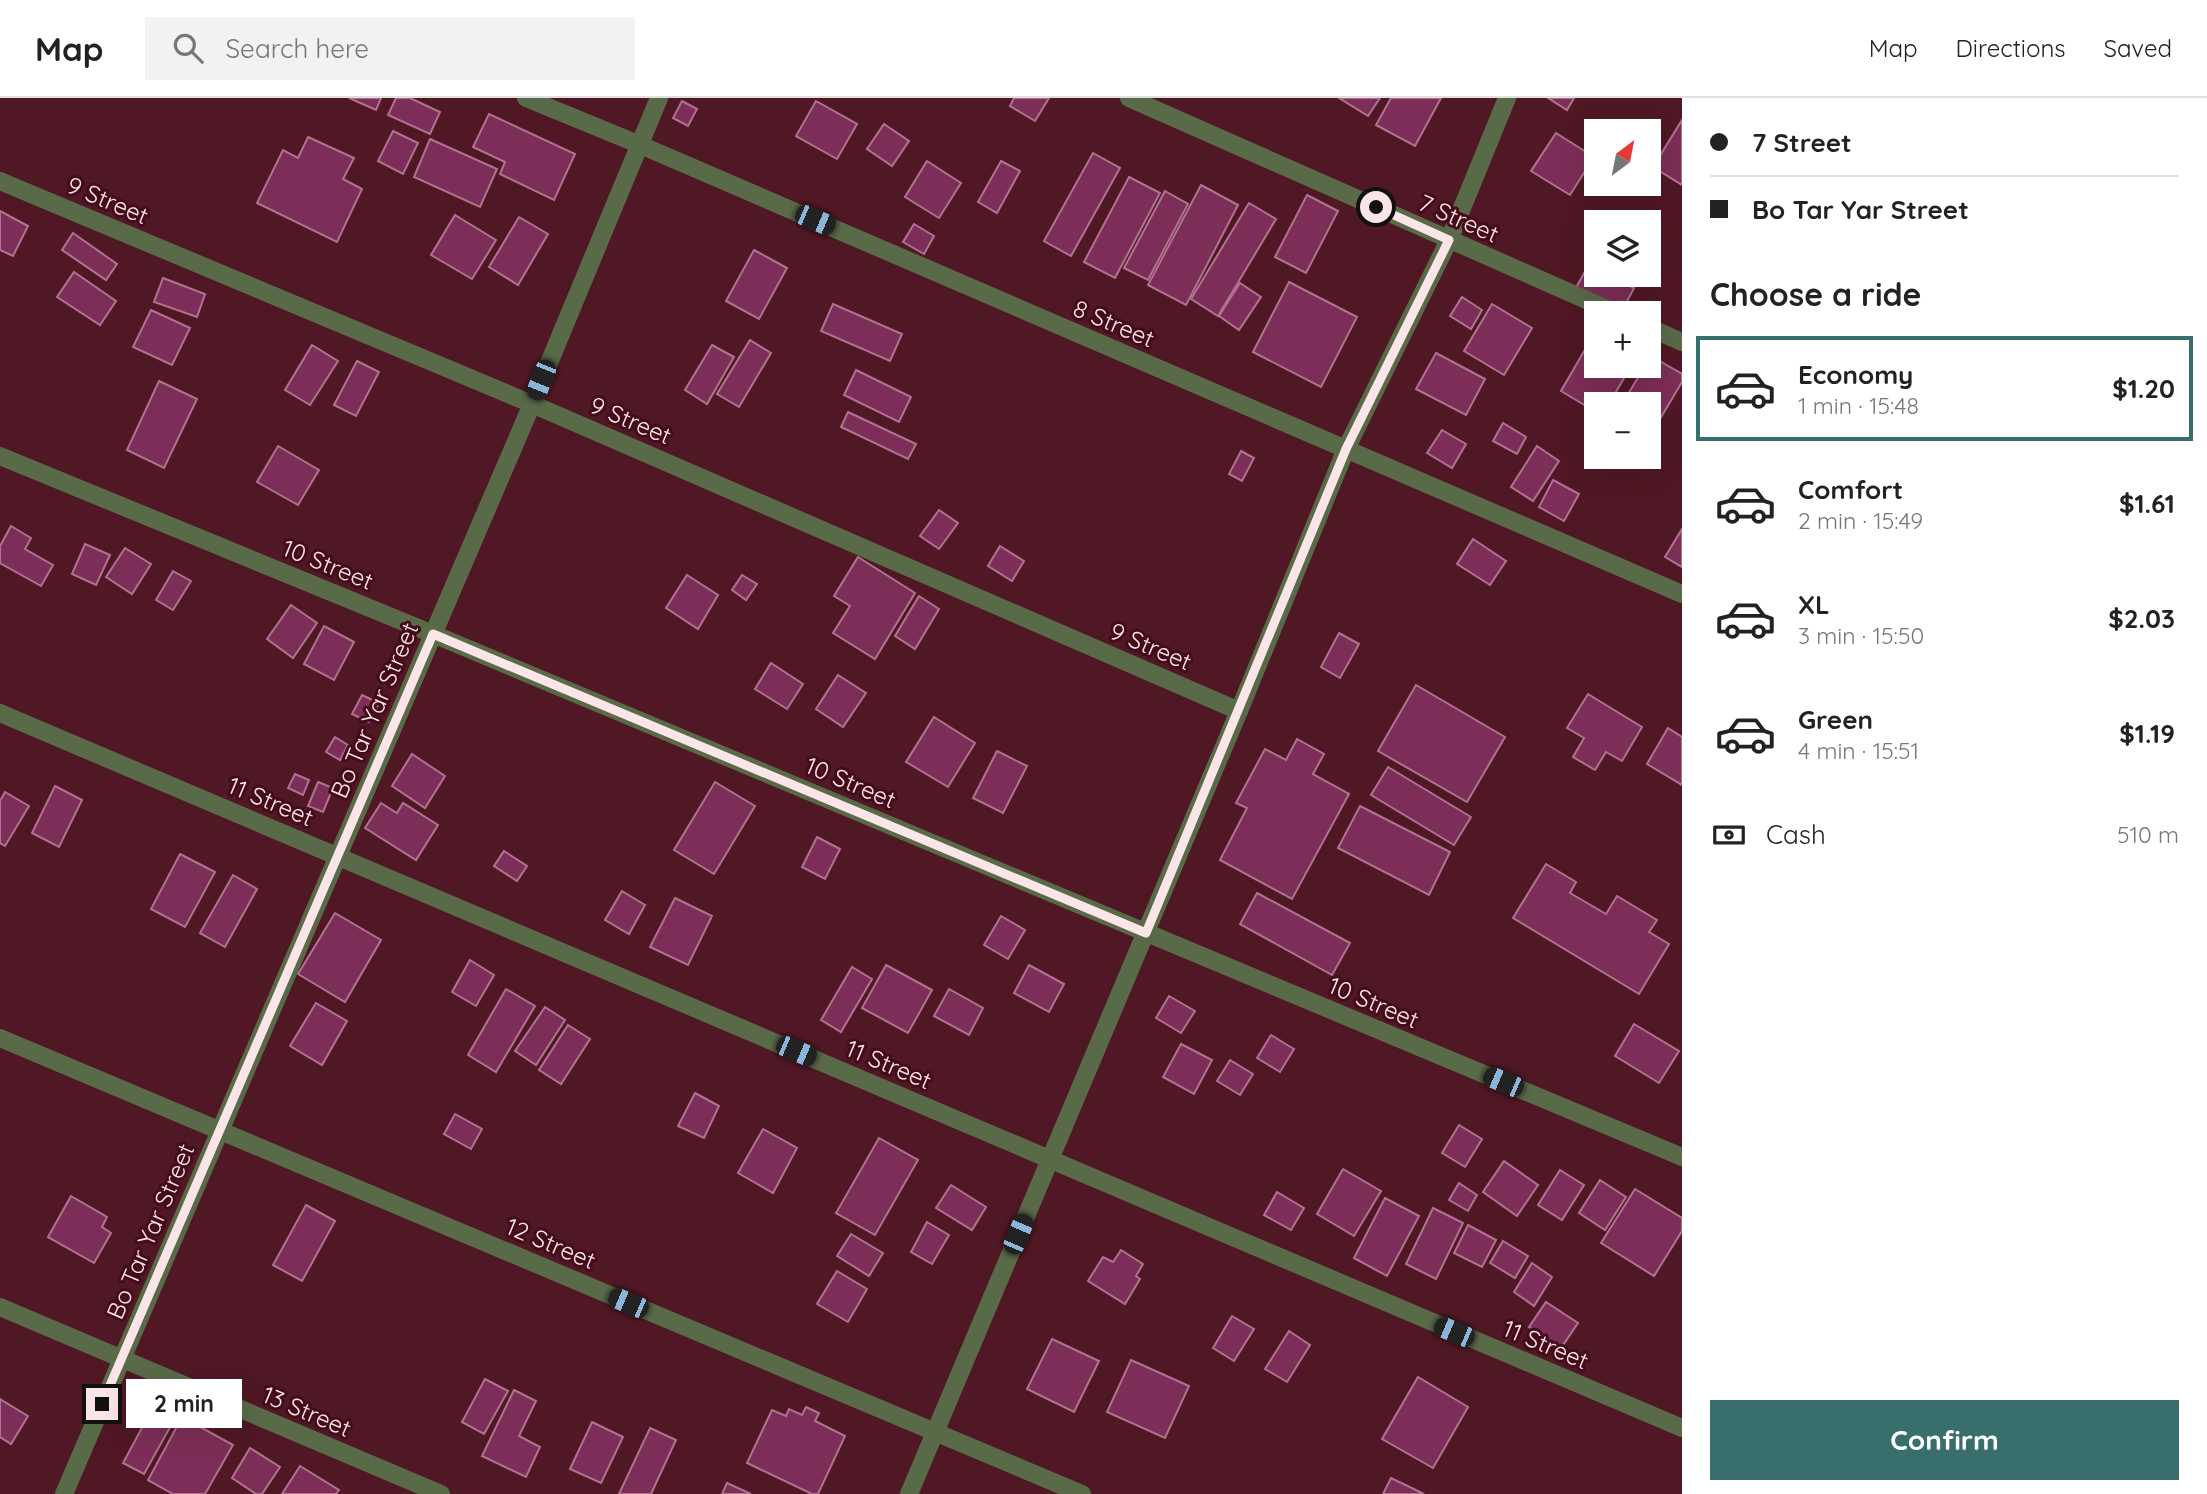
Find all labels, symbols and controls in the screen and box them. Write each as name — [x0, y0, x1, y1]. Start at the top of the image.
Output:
search box — [145, 17, 635, 80]
text: Map — [35, 28, 103, 69]
icon: search — [169, 29, 207, 67]
text: Search here — [225, 32, 369, 65]
text: Map — [1869, 33, 1918, 63]
text: Directions — [1956, 33, 2066, 63]
text: Saved — [2104, 33, 2172, 63]
north arrow — [1584, 119, 1661, 196]
map controls — [1584, 119, 1661, 469]
text: 7 Street — [1752, 126, 1852, 159]
street label: 9 Street — [63, 169, 153, 231]
street label: 7 Street — [1414, 187, 1504, 249]
route start — [1360, 191, 1392, 223]
text: Bo Tar Yar Street — [1752, 193, 1969, 226]
car — [792, 202, 839, 238]
button: layers — [1584, 210, 1661, 287]
text: Choose a ride — [1710, 274, 1922, 314]
street label: 8 Street — [1069, 293, 1159, 353]
button: + — [1584, 301, 1661, 378]
car — [524, 357, 559, 403]
icon: car — [1714, 357, 1777, 420]
text: Economy — [1798, 358, 1913, 391]
text: $1.20 — [2112, 372, 2175, 405]
street label: 9 Street — [586, 389, 676, 451]
text: 1 min · 15:48 — [1798, 391, 1919, 420]
button: − — [1584, 392, 1661, 469]
icon: car — [1714, 472, 1777, 535]
text: Comfort — [1798, 473, 1903, 506]
text: $1.61 — [2119, 487, 2175, 520]
text: 2 min · 15:49 — [1798, 506, 1923, 535]
street label: 10 Street — [278, 532, 378, 596]
icon: car — [1714, 587, 1777, 650]
text: XL — [1798, 588, 1830, 621]
text: $2.03 — [2108, 602, 2175, 635]
street label: 9 Street — [1106, 615, 1196, 677]
street label: Bo Tar Yar Street — [324, 618, 424, 802]
text: 3 min · 15:50 — [1798, 621, 1924, 650]
icon: car — [1714, 702, 1777, 765]
text: Green — [1798, 703, 1873, 736]
text: $1.19 — [2119, 717, 2175, 750]
text: 4 min · 15:51 — [1798, 736, 1919, 765]
street label: 10 Street — [801, 750, 901, 814]
street label: 11 Street — [224, 770, 318, 832]
icon: cash — [1710, 816, 1748, 854]
text: Cash — [1766, 818, 1826, 851]
text: 510 m — [2117, 820, 2179, 849]
street label: 10 Street — [1324, 970, 1424, 1034]
car — [773, 1033, 820, 1069]
street label: 11 Street — [842, 1033, 936, 1095]
car — [1480, 1064, 1527, 1100]
street label: Bo Tar Yar Street — [100, 1139, 200, 1323]
street label: 12 Street — [502, 1211, 600, 1275]
car — [1001, 1211, 1036, 1257]
car — [605, 1285, 652, 1321]
street label: 11 Street — [1499, 1313, 1593, 1375]
car — [1431, 1314, 1478, 1350]
street label: 13 Street — [258, 1379, 356, 1443]
callout: 2 min — [126, 1380, 242, 1428]
route end — [86, 1388, 118, 1420]
text: 2 min — [154, 1389, 214, 1418]
button: Confirm — [1710, 1400, 2179, 1480]

